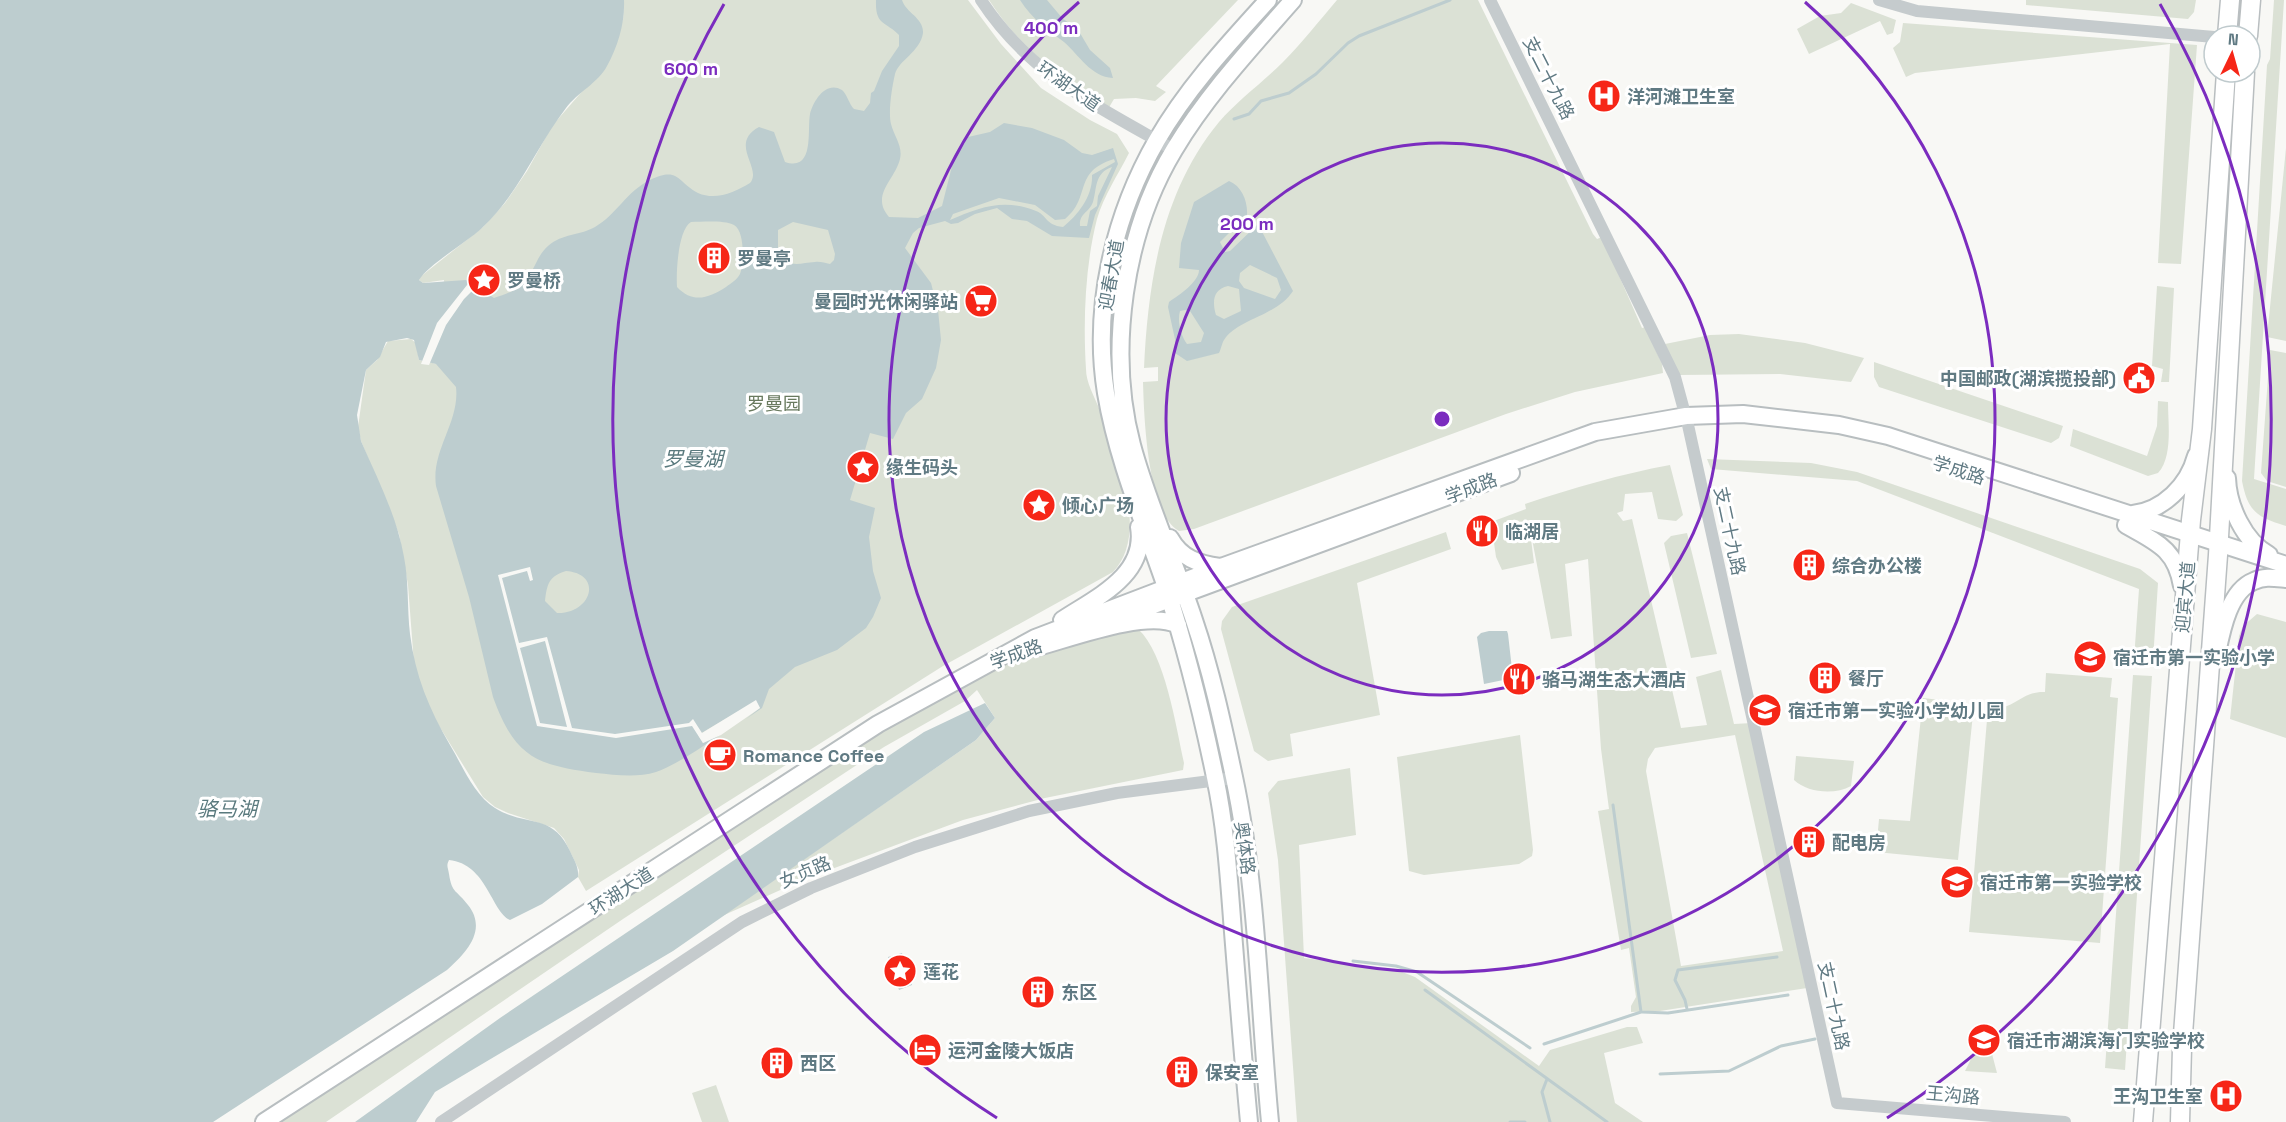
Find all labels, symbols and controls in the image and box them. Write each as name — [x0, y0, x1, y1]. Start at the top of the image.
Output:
text: 400 m — [1024, 16, 1078, 39]
north arrow — [2202, 24, 2262, 84]
text: N — [2227, 29, 2240, 50]
street label: 支二十九路 — [1518, 33, 1580, 123]
street label: 环湖大道 — [1033, 56, 1105, 116]
text: 600 m — [664, 57, 718, 80]
hospital icon: 洋河滩卫生室 — [1586, 78, 1622, 114]
place label: 洋河滩卫生室 — [1627, 85, 1735, 108]
text: 200 m — [1220, 212, 1274, 235]
street label: 迎春大道 — [1093, 238, 1129, 312]
building icon: 罗曼亭 — [696, 240, 732, 276]
place label: 罗曼亭 — [737, 247, 791, 270]
place icon: 罗曼桥 — [466, 262, 502, 298]
place label: 罗曼桥 — [507, 269, 561, 292]
supermarket icon: 曼园时光休闲驿站 — [963, 283, 999, 319]
place label: 曼园时光休闲驿站 — [814, 290, 958, 313]
public building icon: 中国邮政(湖滨揽投部) — [2121, 360, 2157, 396]
place label: 中国邮政(湖滨揽投部) — [1940, 367, 2116, 390]
park label: 罗曼园 — [747, 392, 801, 415]
centre of rings — [1432, 409, 1452, 429]
water label: 罗曼湖 — [663, 446, 726, 472]
place icon: 缘生码头 — [845, 449, 881, 485]
street label: 学成路 — [1930, 451, 1988, 489]
place label: 缘生码头 — [886, 456, 958, 479]
street label: 学成路 — [1442, 468, 1500, 508]
street label: 支二十九路 — [1709, 485, 1751, 577]
place icon: 倾心广场 — [1021, 487, 1057, 523]
place label: 倾心广场 — [1062, 494, 1134, 517]
restaurant icon: 临湖居 — [1464, 513, 1500, 549]
place label: 临湖居 — [1505, 520, 1559, 543]
building icon: 综合办公楼 — [1791, 547, 1827, 583]
place label: 综合办公楼 — [1832, 554, 1922, 577]
street label: 迎宾大道 — [2170, 560, 2200, 634]
street label: 学成路 — [987, 634, 1045, 674]
school or university icon: 宿迁市第一实验小学 — [2072, 639, 2108, 675]
place label: 宿迁市第一实验小学 — [2113, 646, 2275, 669]
building icon: 餐厅 — [1807, 660, 1843, 696]
restaurant icon: 骆马湖生态大酒店 — [1501, 661, 1537, 697]
place label: 餐厅 — [1848, 667, 1884, 690]
place label: 骆马湖生态大酒店 — [1542, 668, 1686, 691]
school or university icon: 宿迁市第一实验小学幼儿园 — [1747, 692, 1783, 728]
place label: 宿迁市第一实验小学幼儿园 — [1788, 699, 2004, 722]
cafe icon: Romance Coffee — [702, 737, 738, 773]
place label: Romance Coffee — [743, 744, 884, 767]
water label: 骆马湖 — [197, 796, 260, 822]
street label: 奥体路 — [1230, 820, 1260, 876]
building icon: 配电房 — [1791, 824, 1827, 860]
place label: 配电房 — [1832, 831, 1886, 854]
street label: 女贞路 — [776, 851, 834, 893]
street label: 环湖大道 — [585, 862, 657, 920]
school or university icon: 宿迁市第一实验学校 — [1939, 864, 1975, 900]
place label: 宿迁市第一实验学校 — [1980, 871, 2142, 894]
place icon: 莲花 — [882, 953, 918, 989]
place label: 莲花 — [923, 960, 959, 983]
street label: 支二十九路 — [1813, 960, 1855, 1052]
building icon: 东区 — [1020, 974, 1056, 1010]
place label: 东区 — [1061, 981, 1097, 1004]
school or university icon: 宿迁市湖滨海门实验学校 — [1966, 1022, 2002, 1058]
place label: 宿迁市湖滨海门实验学校 — [2007, 1029, 2205, 1052]
hotel icon: 运河金陵大饭店 — [907, 1032, 943, 1068]
place label: 运河金陵大饭店 — [948, 1039, 1074, 1062]
building icon: 西区 — [759, 1045, 795, 1081]
place label: 西区 — [800, 1052, 836, 1075]
building icon: 保安室 — [1164, 1054, 1200, 1090]
place label: 保安室 — [1205, 1061, 1259, 1084]
hospital icon: 王沟卫生室 — [2208, 1078, 2244, 1114]
street label: 王沟路 — [1925, 1081, 1981, 1109]
place label: 王沟卫生室 — [2113, 1085, 2203, 1108]

